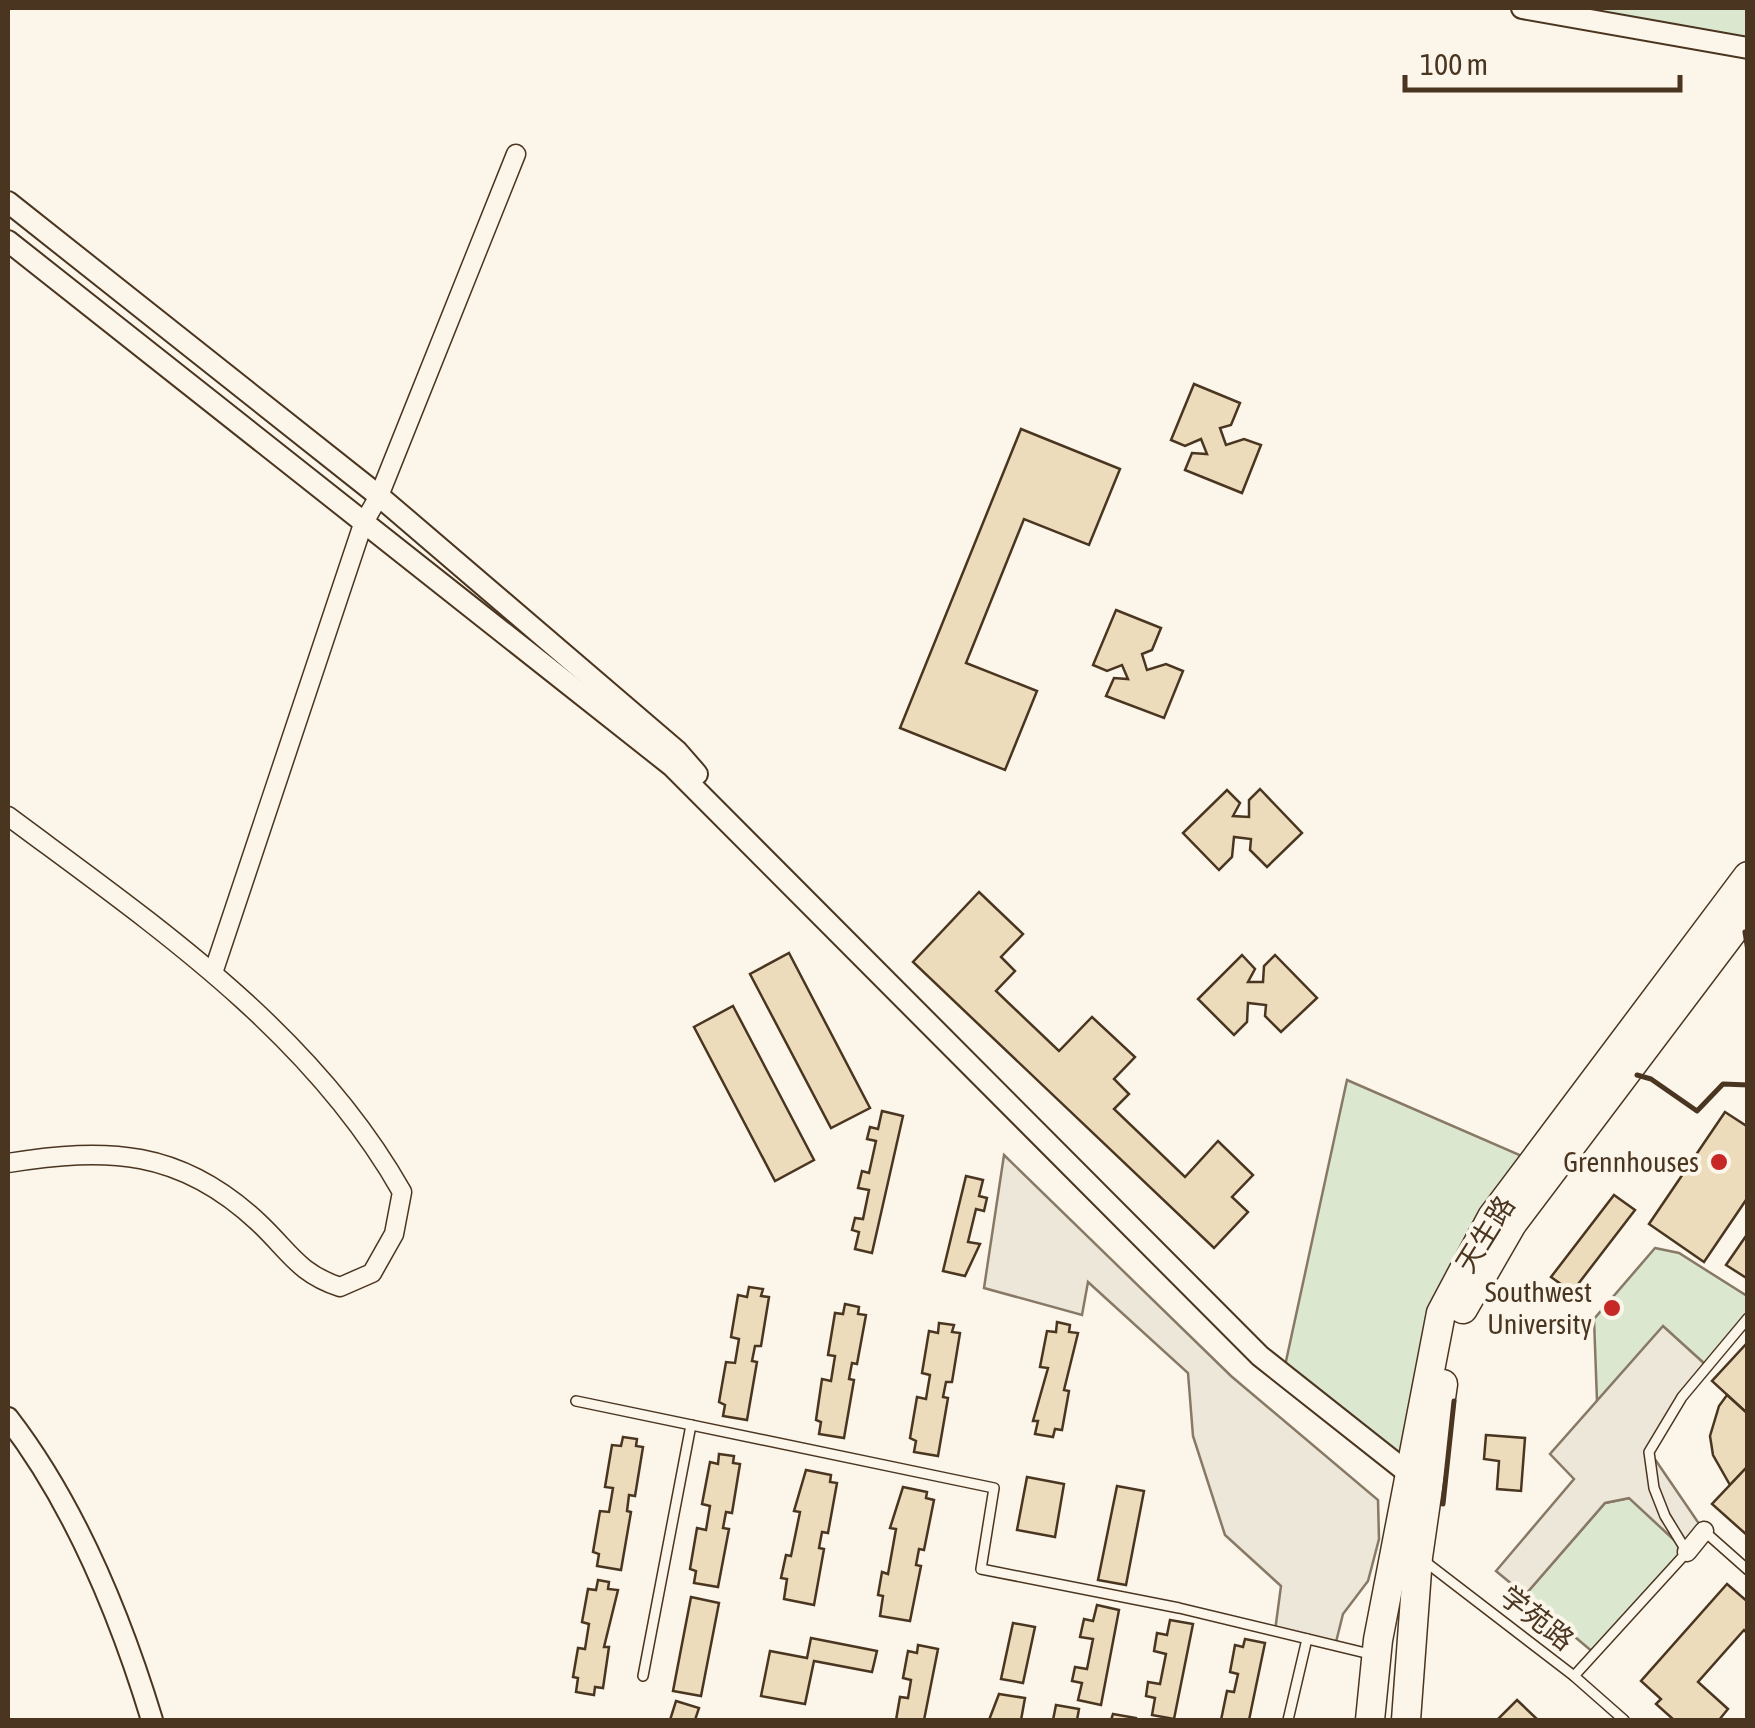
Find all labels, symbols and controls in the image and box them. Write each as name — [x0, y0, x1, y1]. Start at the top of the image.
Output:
scale bar — [1405, 30, 1680, 92]
text: 100 m — [1420, 47, 1488, 81]
place label: Grennhouses — [1563, 1146, 1699, 1178]
marker: Grennhouses — [1708, 1151, 1730, 1173]
street label: 天生路 — [1449, 1190, 1521, 1278]
place label: Southwest University — [1485, 1276, 1592, 1340]
marker: Southwest University — [1601, 1297, 1623, 1319]
street label: 学苑路 — [1494, 1580, 1580, 1656]

